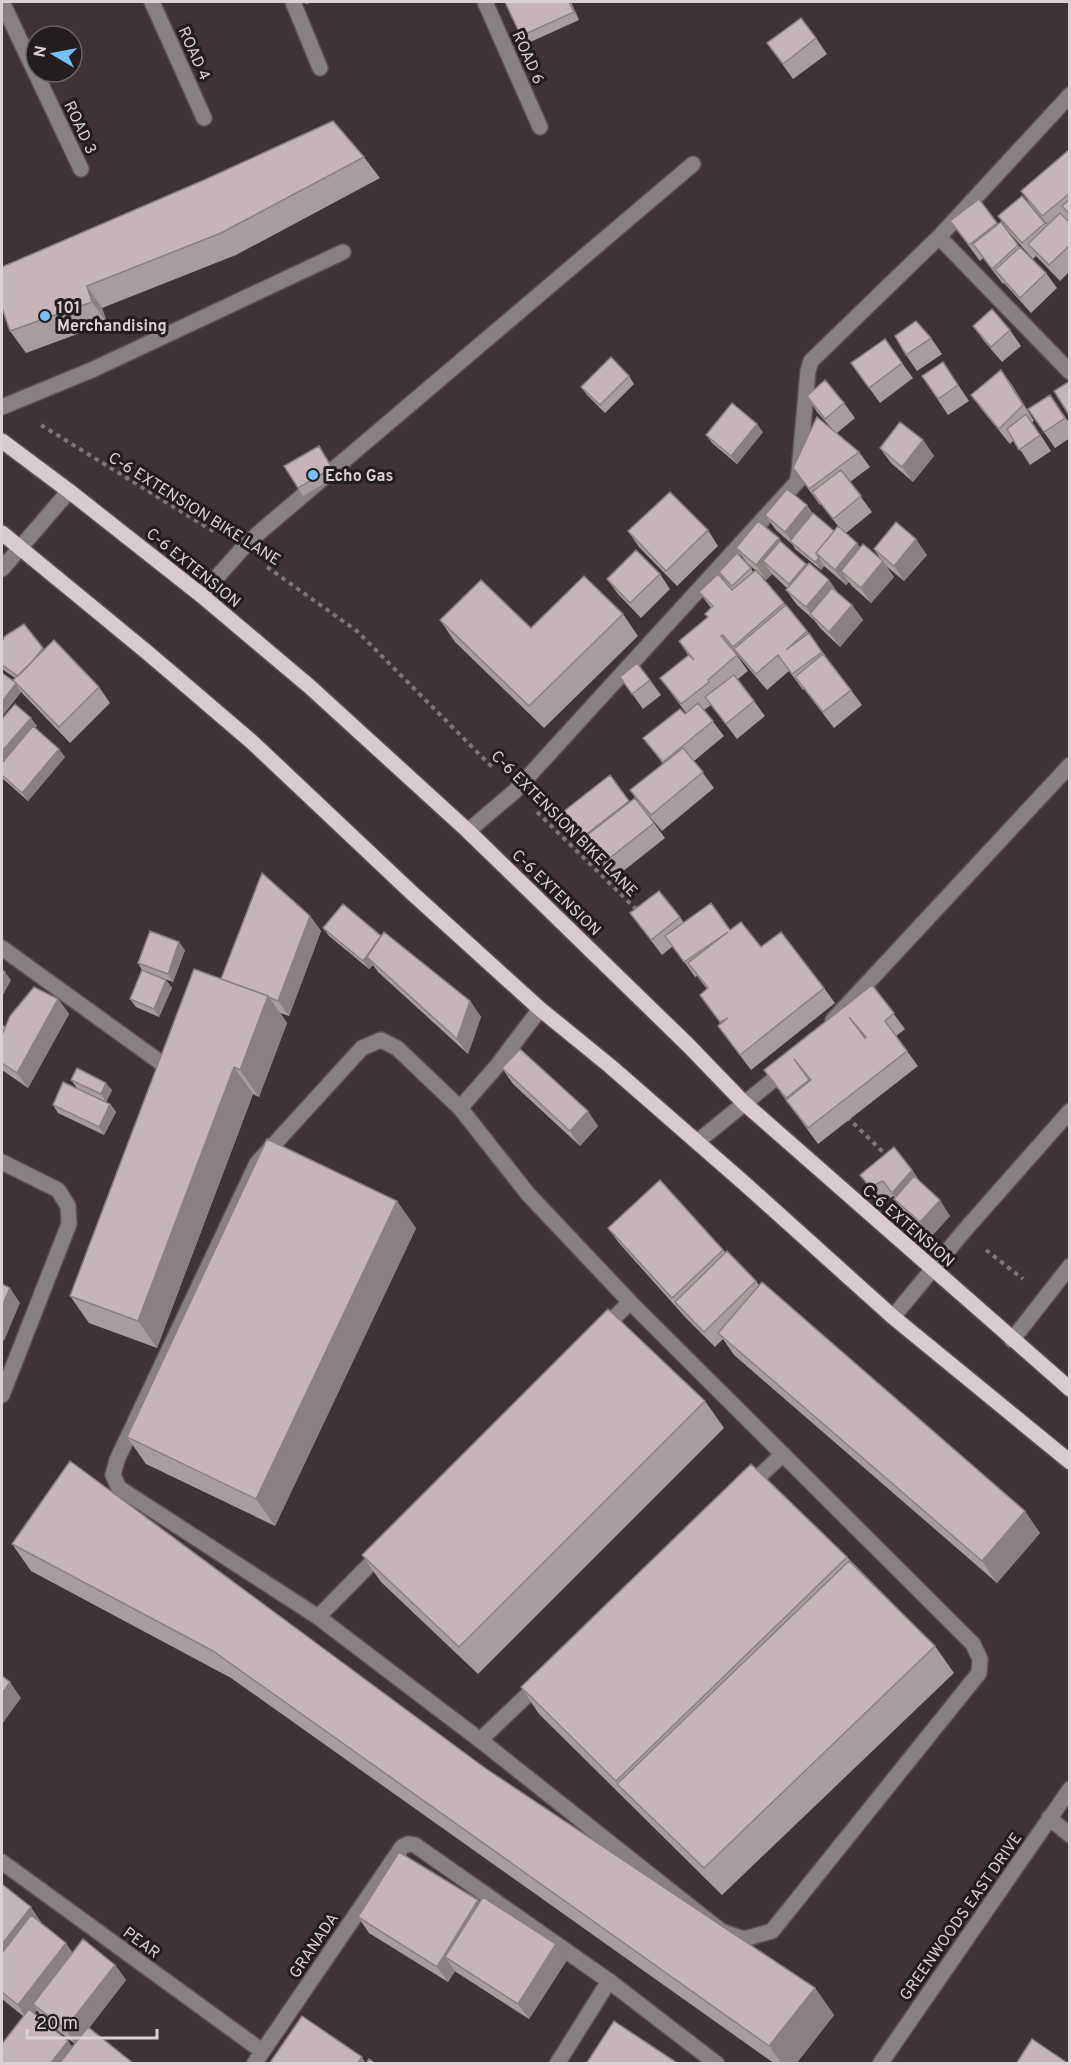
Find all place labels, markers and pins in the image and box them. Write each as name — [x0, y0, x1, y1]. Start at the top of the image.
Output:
place label: 101 Merchandising — [57, 299, 167, 337]
marker: 101 Merchandising — [38, 309, 52, 323]
place label: Echo Gas — [325, 467, 394, 487]
marker: Echo Gas — [306, 468, 320, 482]

